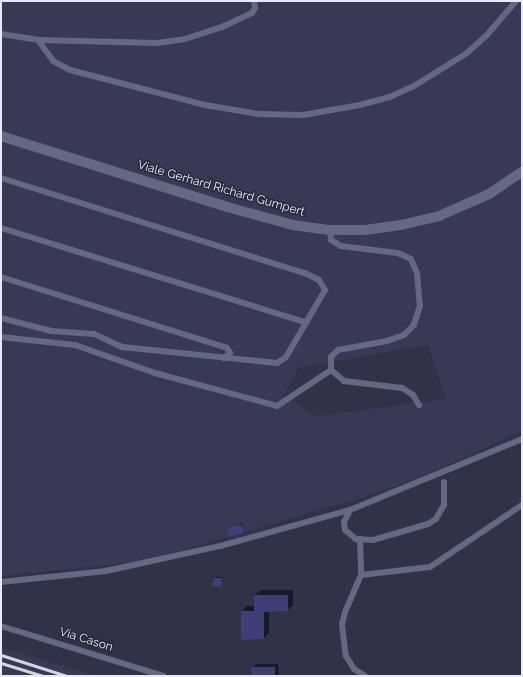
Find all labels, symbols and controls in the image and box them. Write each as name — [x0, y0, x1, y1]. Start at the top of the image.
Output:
street label: Viale Gerhard Richard Gumpert — [136, 158, 306, 220]
street label: Via Cason — [58, 625, 114, 655]

